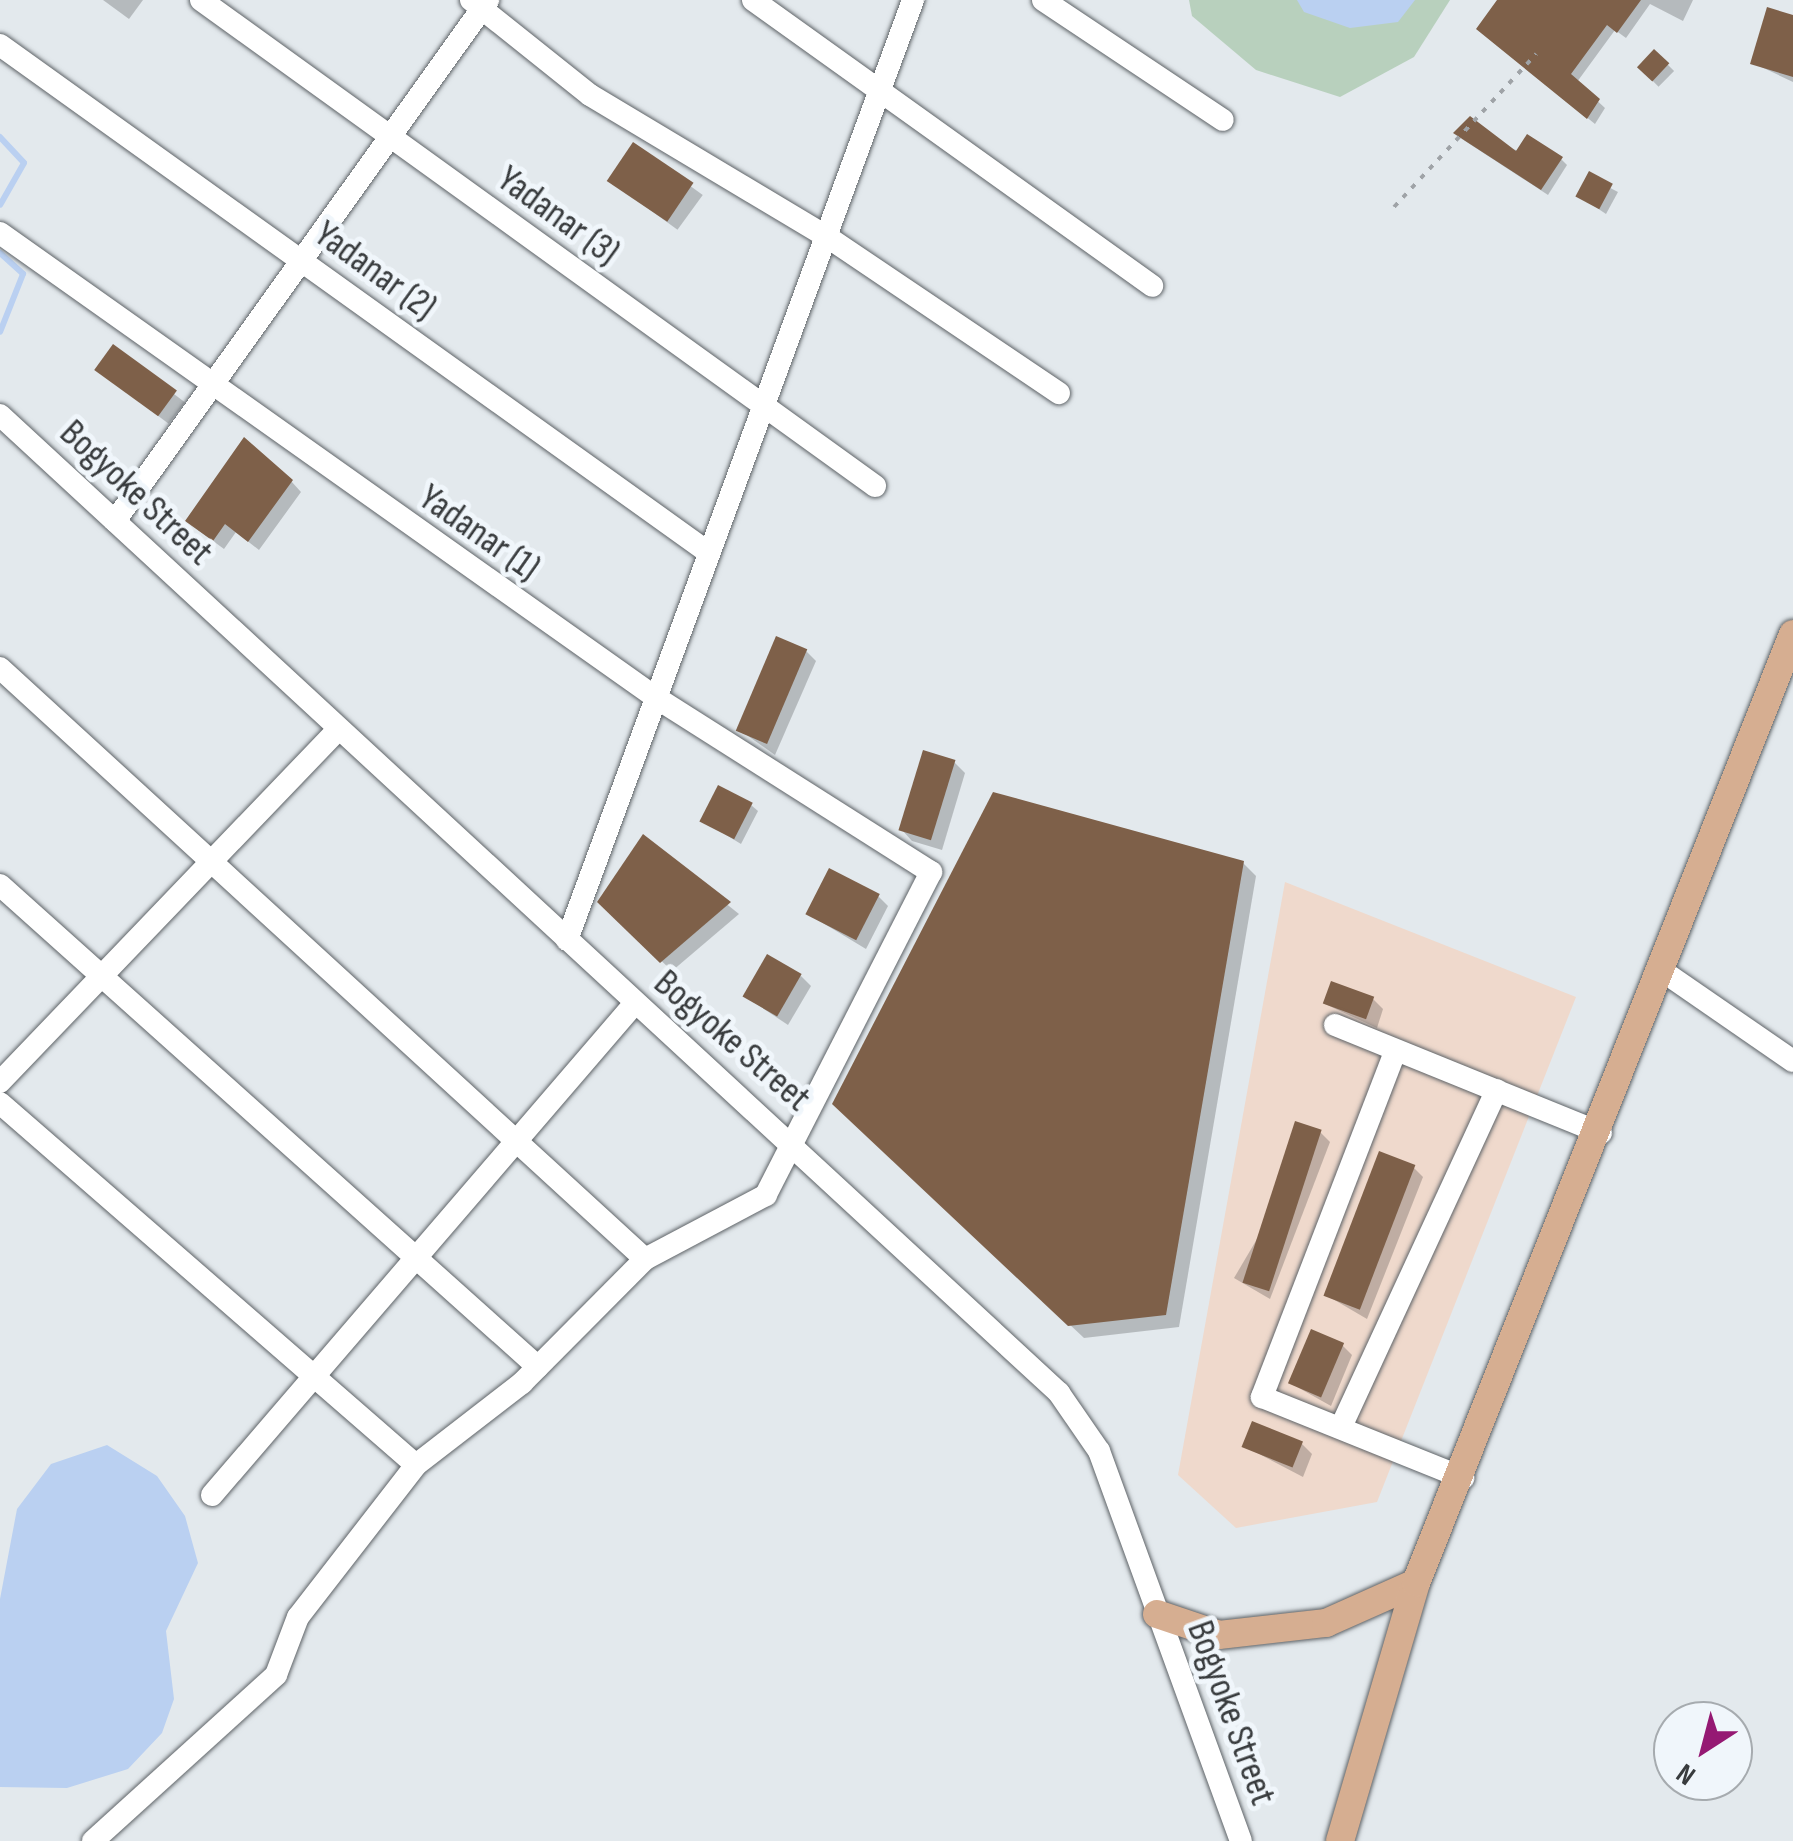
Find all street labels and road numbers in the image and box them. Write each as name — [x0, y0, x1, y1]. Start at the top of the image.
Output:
street label: Yadanar (3) — [488, 157, 628, 275]
street label: Yadanar (2) — [305, 212, 445, 330]
street label: Bogyoke Street — [50, 411, 222, 575]
street label: Yadanar (1) — [410, 475, 548, 591]
street label: Bogyoke Street — [644, 961, 820, 1121]
street label: Bogyoke Street — [1177, 1615, 1285, 1811]

